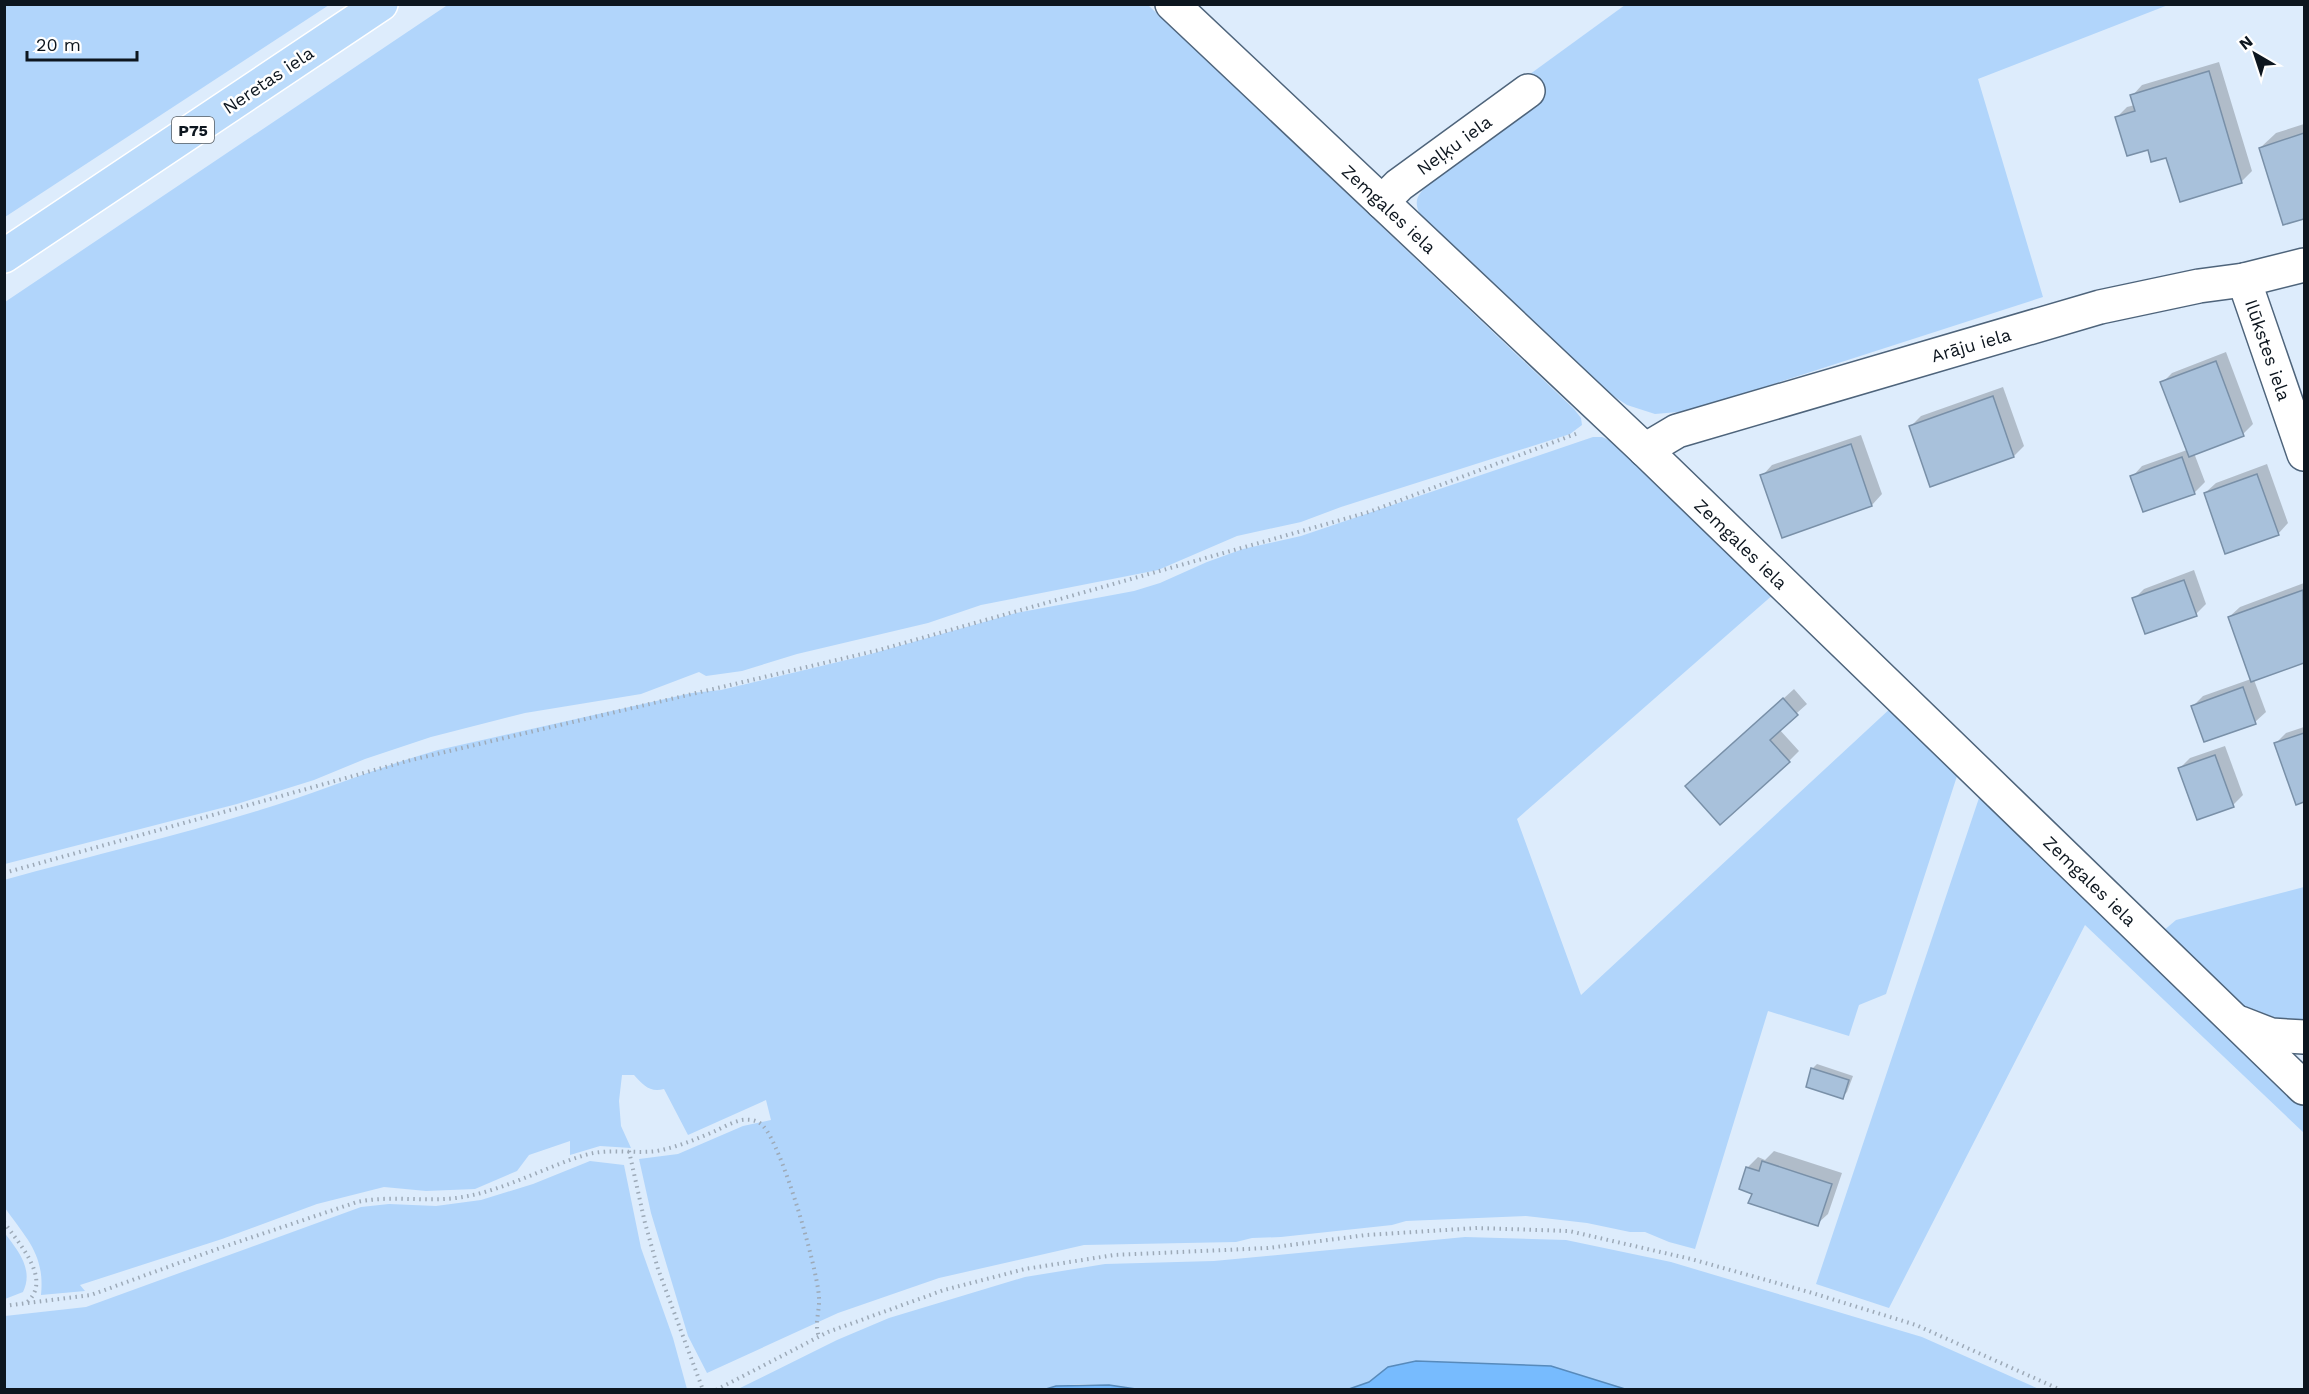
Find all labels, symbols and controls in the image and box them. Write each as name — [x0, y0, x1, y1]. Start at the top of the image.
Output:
scale bar — [27, 24, 136, 62]
north arrow — [2225, 24, 2285, 84]
text: N — [2235, 32, 2256, 54]
text: 20 m — [36, 34, 81, 55]
street label: Neretas iela — [219, 42, 317, 118]
street label: Neļķu iela — [1413, 111, 1495, 179]
road number: P75 — [172, 117, 214, 143]
street label: Zemgales iela — [1338, 160, 1440, 258]
street label: Ilūkstes iela — [2241, 297, 2295, 403]
street label: Arāju iela — [1929, 324, 2013, 366]
street label: Zemgales iela — [1690, 495, 1792, 593]
street label: Zemgales iela — [2039, 832, 2141, 930]

